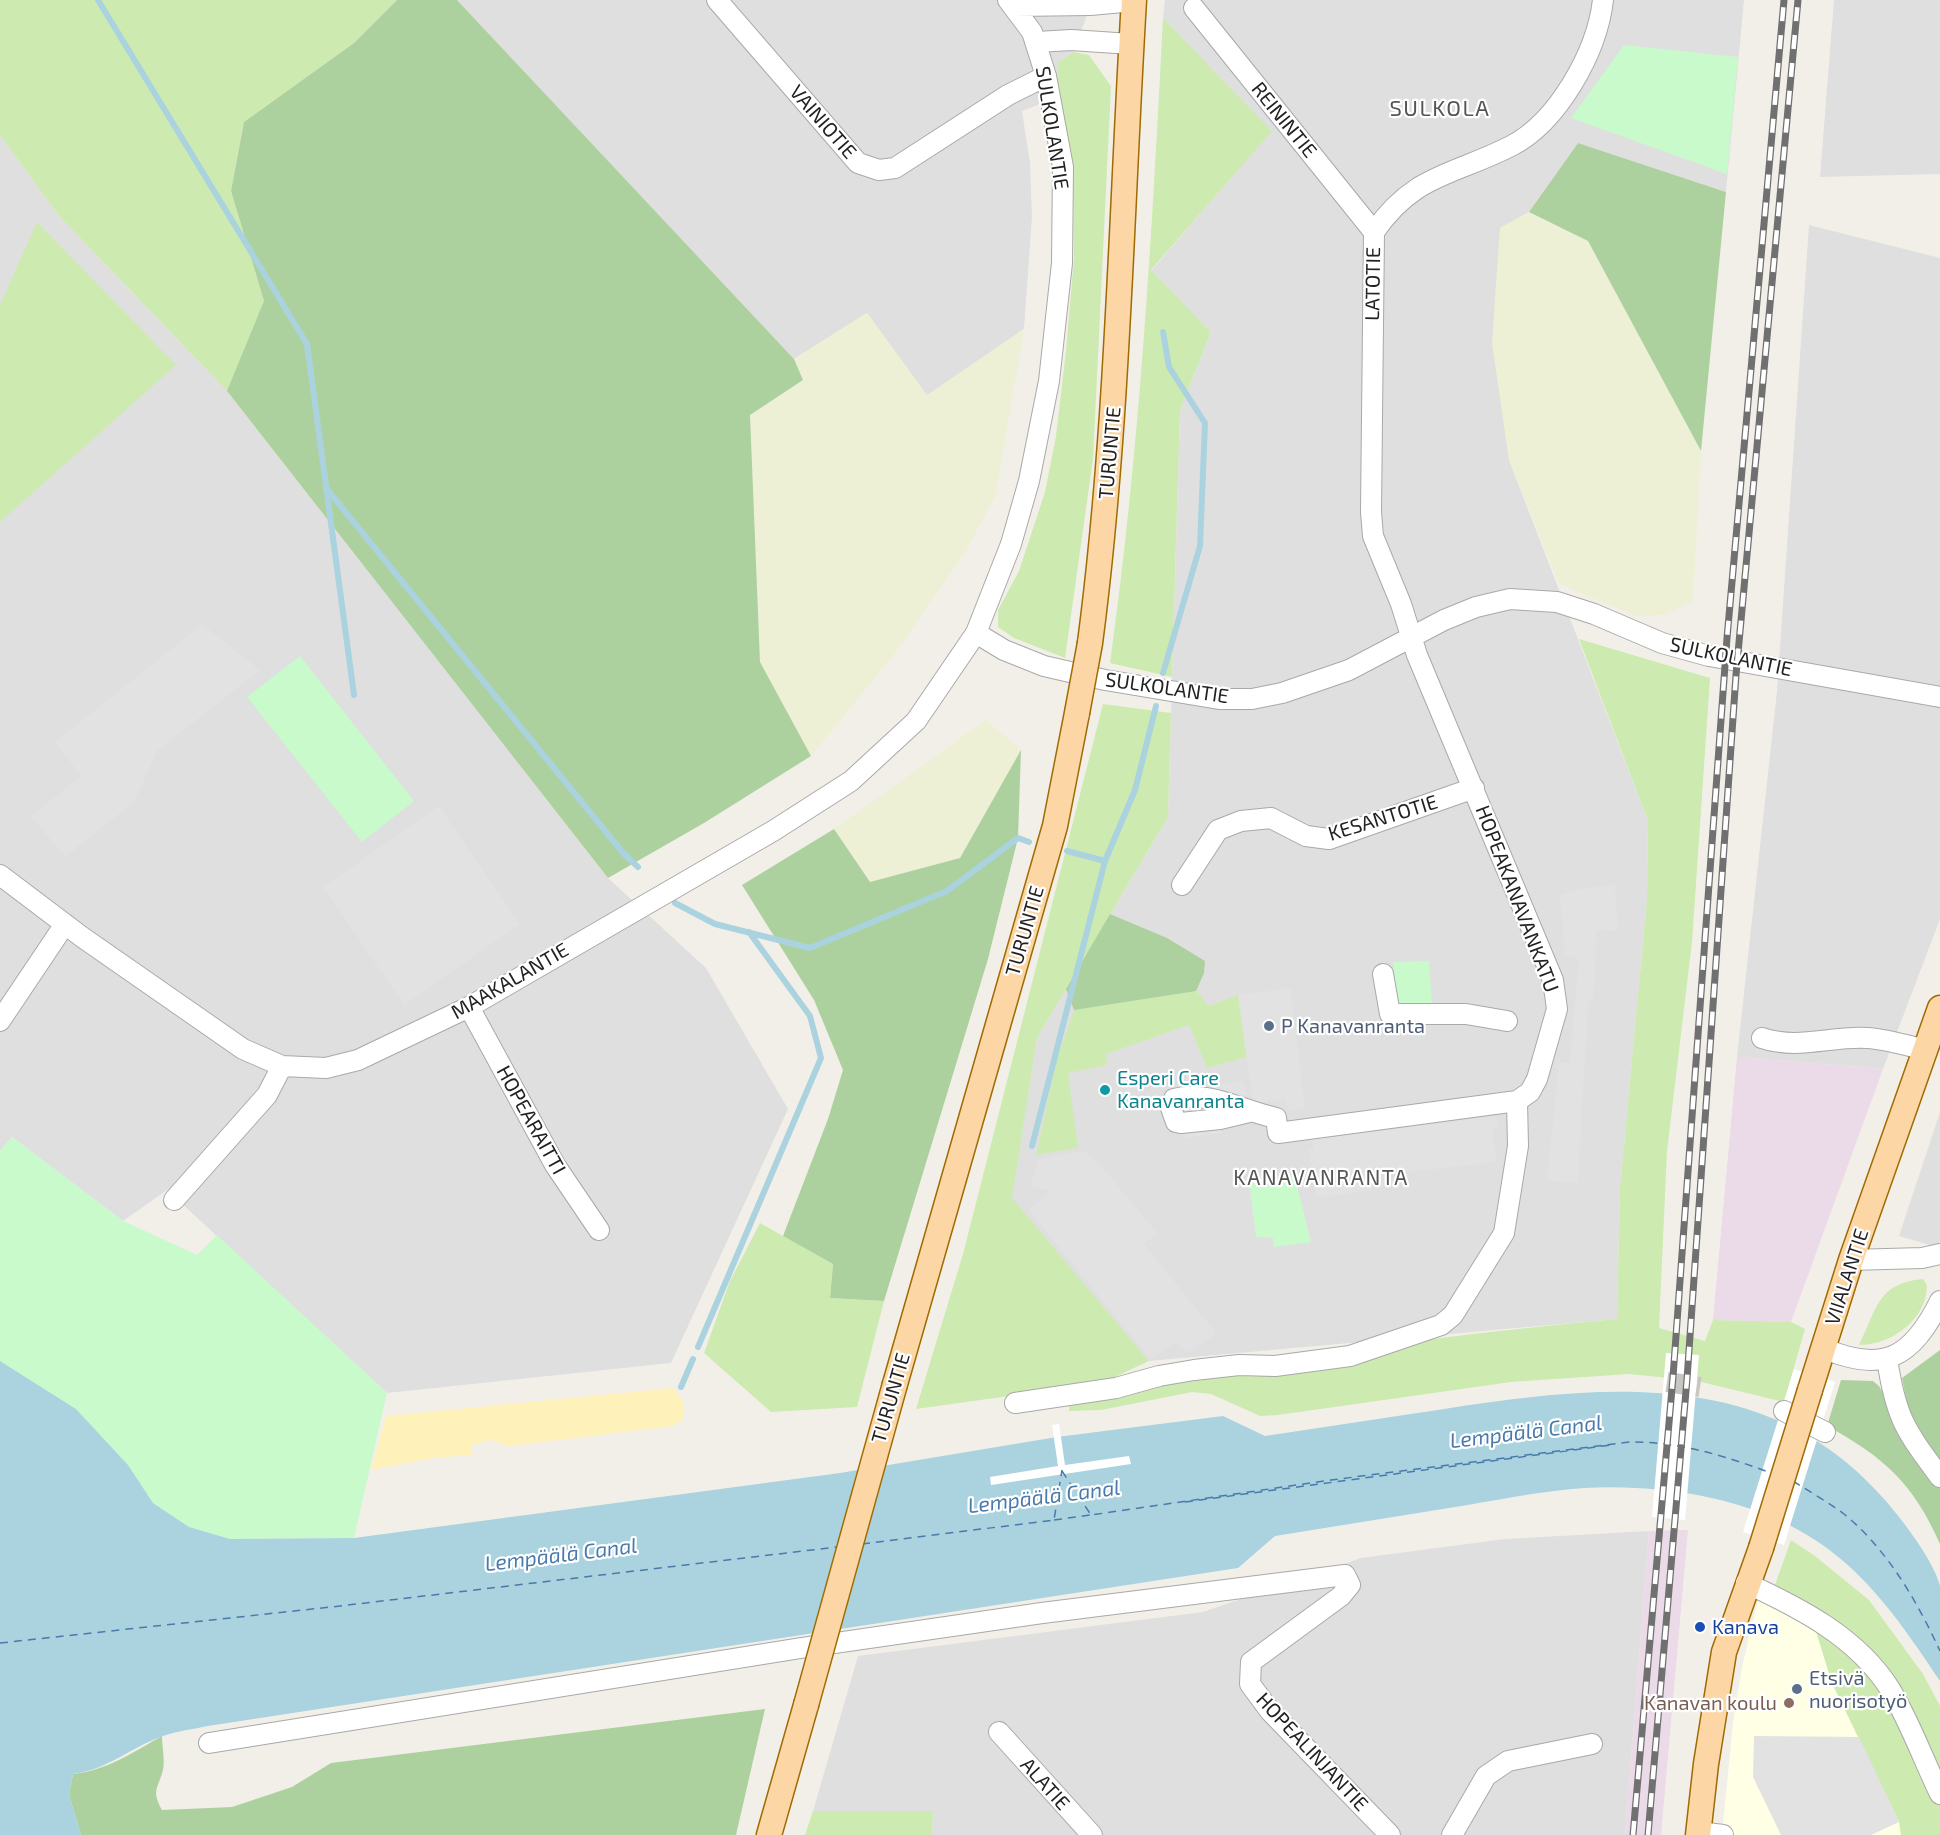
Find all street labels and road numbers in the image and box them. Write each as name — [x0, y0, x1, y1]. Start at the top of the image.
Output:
street label: SULKOLANTIE — [1030, 65, 1074, 191]
street label: REININTIE — [1246, 77, 1322, 163]
street label: VAINIOTIE — [785, 80, 861, 164]
street label: LATOTIE — [1360, 247, 1386, 321]
street label: TURUNTIE — [1094, 406, 1126, 500]
street label: SULKOLANTIE — [1668, 632, 1794, 682]
street label: SULKOLANTIE — [1104, 667, 1230, 709]
street label: KESANTOTIE — [1325, 790, 1441, 846]
street label: HOPEAKANAVANKATU — [1470, 802, 1564, 996]
street label: TURUNTIE — [1001, 883, 1049, 979]
street label: MAAKALANTIE — [447, 938, 573, 1024]
street label: HOPEARAITTI — [491, 1061, 571, 1179]
street label: VIIALANTIE — [1820, 1226, 1874, 1328]
street label: TURUNTIE — [867, 1350, 915, 1446]
street label: HOPEALINJANTIE — [1251, 1688, 1373, 1816]
street label: ALATIE — [1015, 1753, 1075, 1815]

